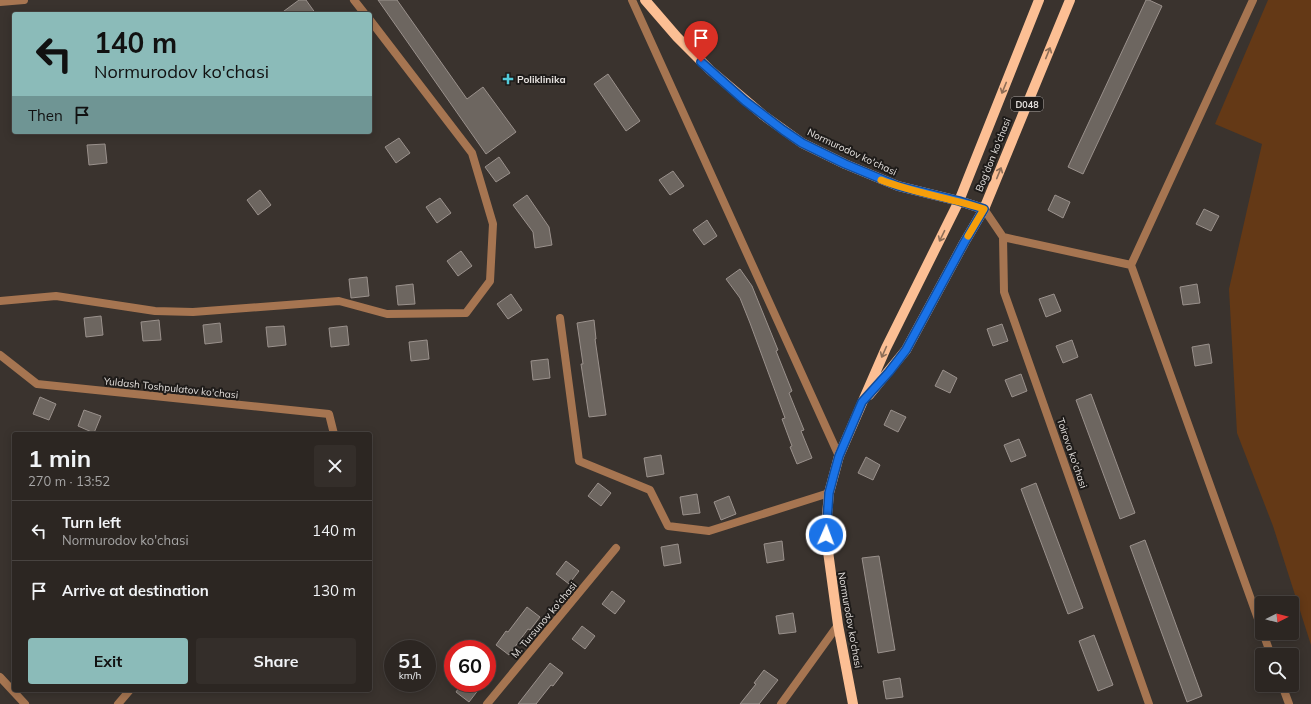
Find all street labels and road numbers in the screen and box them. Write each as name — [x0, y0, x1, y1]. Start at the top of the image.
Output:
road number: D048 — [1011, 97, 1043, 111]
street label: Bog'don ko'chasi — [972, 116, 1014, 194]
street label: Normurodov ko'chasi — [805, 126, 899, 178]
street label: Yuldash Toshpulatov ko'chasi — [102, 374, 239, 402]
street label: Toirova ko'chasi — [1054, 416, 1090, 490]
street label: Normurodov ko'chasi — [835, 571, 865, 669]
street label: M. Tursunov ko'chasi — [508, 579, 580, 661]

